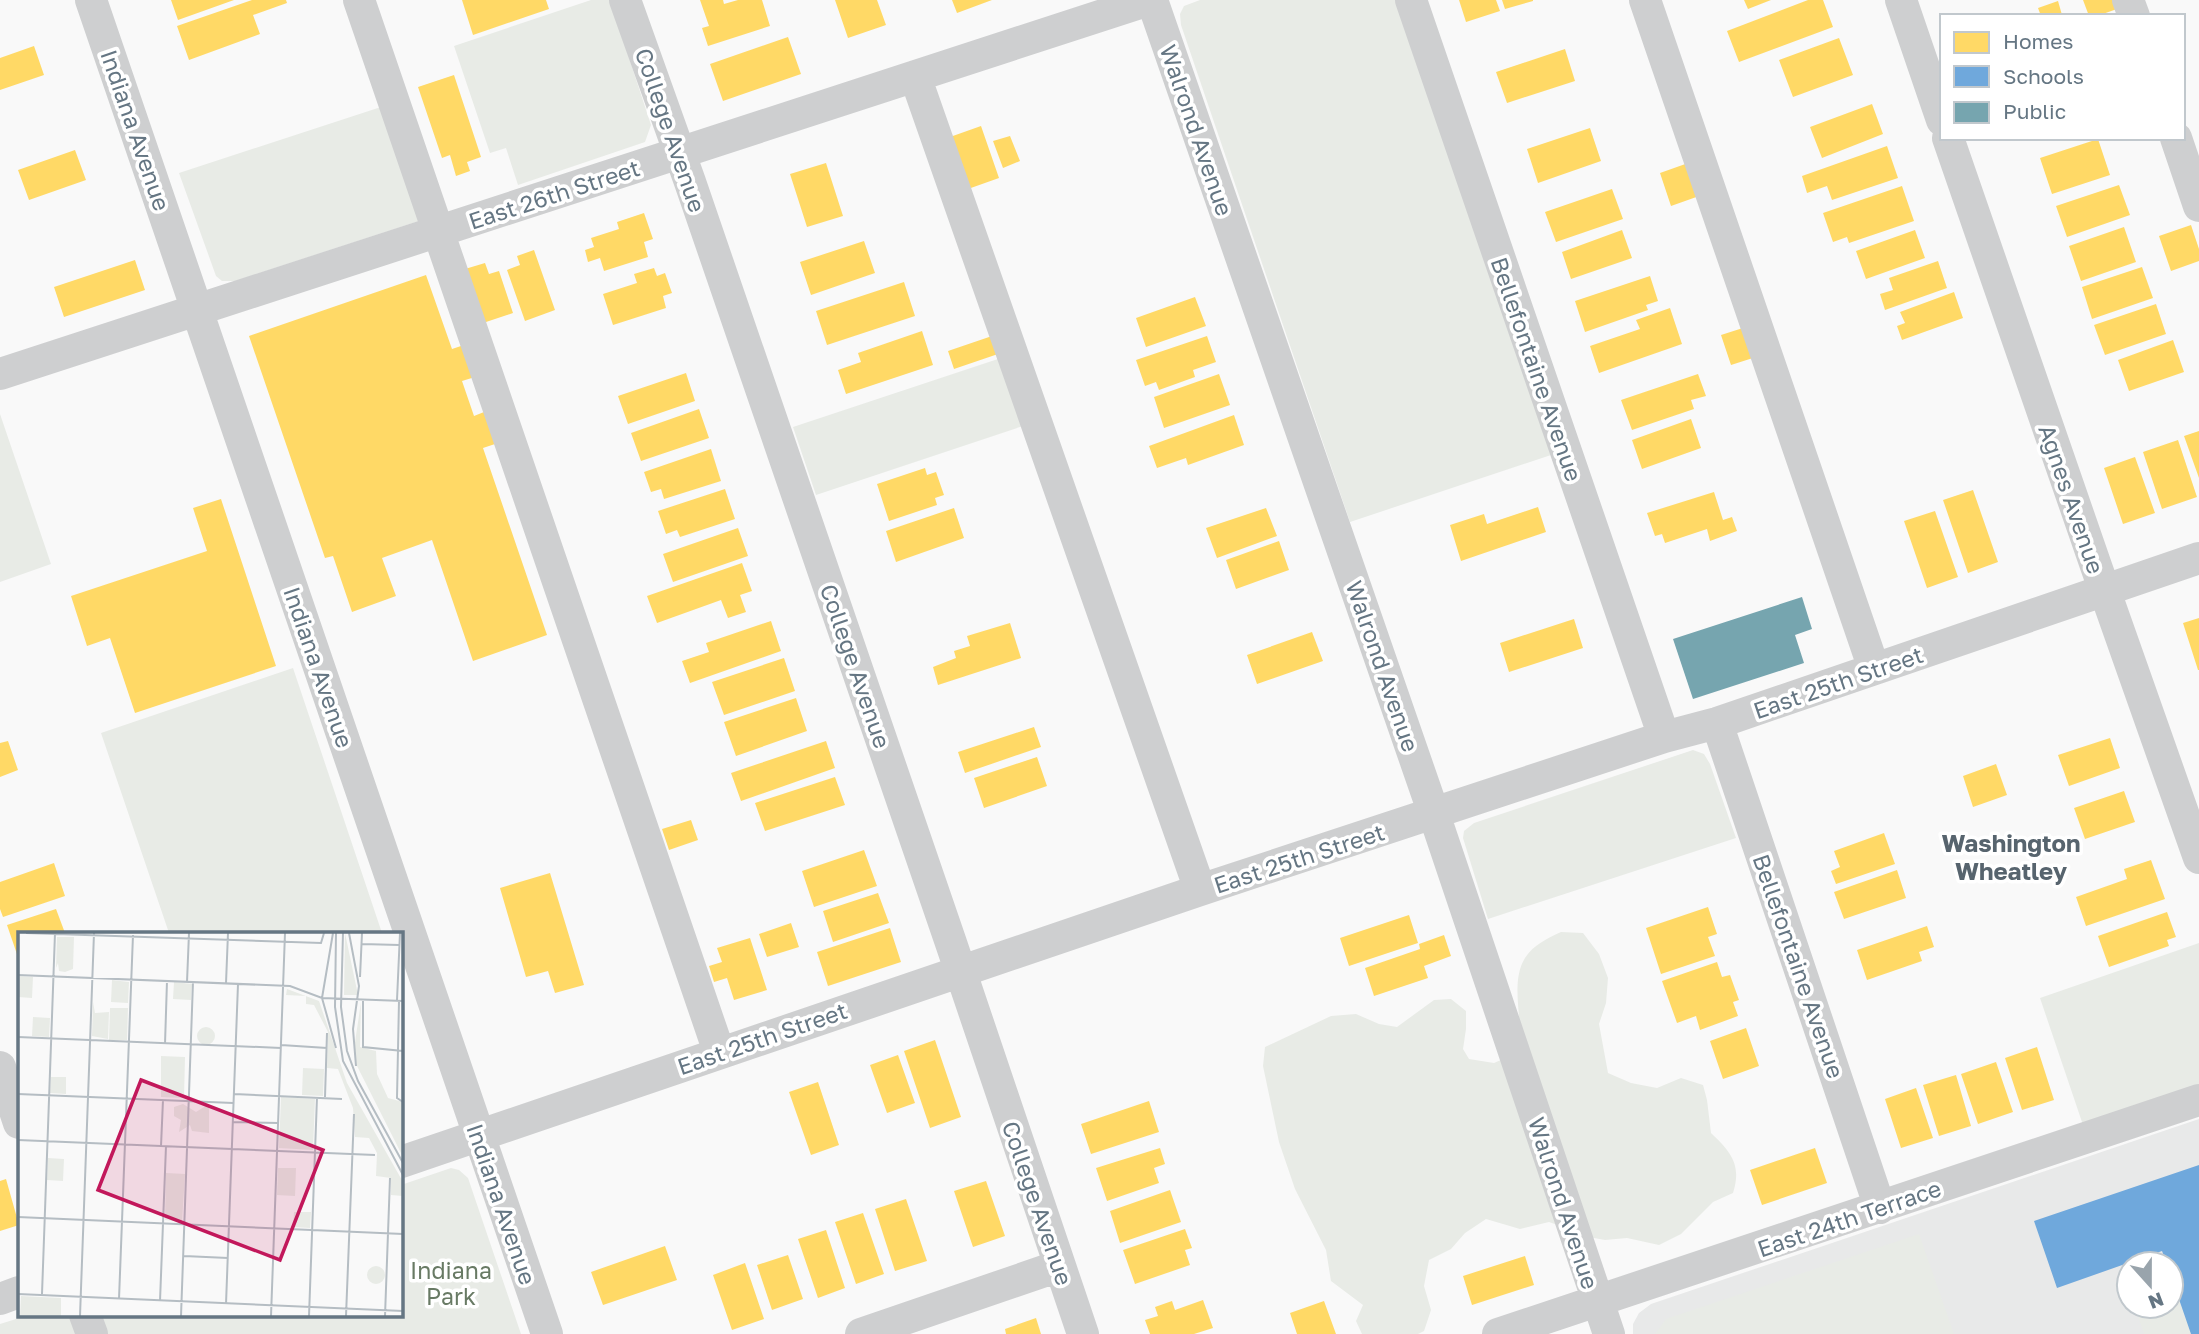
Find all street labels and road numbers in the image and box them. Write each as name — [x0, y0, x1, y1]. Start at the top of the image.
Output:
street label: Walrond Avenue — [1155, 41, 1239, 219]
street label: College Avenue — [630, 44, 712, 216]
street label: Indiana Avenue — [95, 46, 177, 214]
street label: East 26th Street — [465, 153, 643, 235]
street label: Bellefontaine Avenue — [1486, 253, 1588, 485]
street label: Agnes Avenue — [2033, 421, 2111, 577]
street label: Walrond Avenue — [1341, 577, 1425, 755]
street label: College Avenue — [815, 580, 897, 752]
street label: Indiana Avenue — [278, 583, 360, 751]
street label: East 25th Street — [1749, 640, 1927, 724]
street label: East 25th Street — [1210, 817, 1388, 899]
street label: Bellefontaine Avenue — [1748, 850, 1850, 1082]
street label: East 25th Street — [673, 996, 851, 1080]
street label: Walrond Avenue — [1523, 1113, 1605, 1293]
street label: College Avenue — [997, 1117, 1079, 1289]
street label: Indiana Avenue — [461, 1120, 543, 1288]
street label: East 24th Terrace — [1753, 1173, 1945, 1263]

